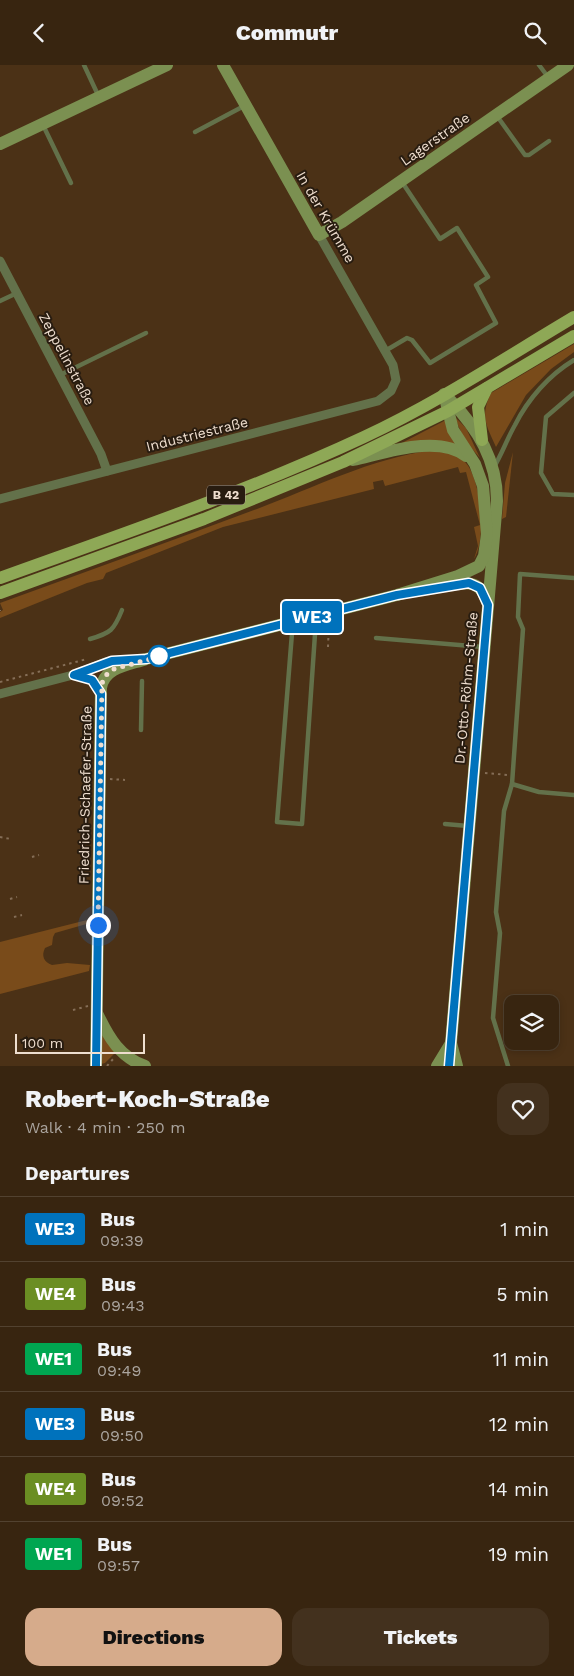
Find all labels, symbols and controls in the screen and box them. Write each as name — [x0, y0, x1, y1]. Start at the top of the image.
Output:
icon: back — [25, 19, 53, 47]
icon: search — [521, 19, 549, 47]
text: Commutr — [236, 20, 338, 45]
street label: Lagerstraße — [397, 109, 473, 169]
street label: In der Krümme — [293, 168, 359, 266]
street label: Zeppelinstraße — [36, 310, 98, 408]
street label: Industriestraße — [144, 414, 250, 454]
road number: B 42 — [207, 485, 245, 505]
line badge: WE3 — [283, 601, 341, 633]
text: WE3 — [292, 606, 332, 627]
street label: Dr.-Otto-Röhm-Straße — [451, 611, 481, 765]
unlabelled marker — [148, 645, 170, 667]
street label: Friedrich-Schaefer-Straße — [75, 706, 95, 884]
your location — [86, 913, 111, 938]
map controls — [504, 995, 559, 1050]
button: layers — [504, 995, 559, 1050]
scale bar — [15, 1031, 145, 1054]
text: 100 m — [22, 1035, 63, 1051]
button: heart — [497, 1083, 549, 1135]
text: Robert-Koch-Straße — [25, 1085, 270, 1113]
text: Walk · 4 min · 250 m — [25, 1118, 185, 1137]
text: Departures — [25, 1162, 130, 1185]
text: Bus — [100, 1208, 135, 1231]
text: WE3 — [35, 1218, 75, 1239]
text: 1 min — [500, 1218, 549, 1241]
text: 09:39 — [100, 1231, 144, 1250]
text: Bus — [101, 1273, 136, 1296]
text: WE4 — [35, 1283, 76, 1304]
text: 5 min — [497, 1283, 549, 1306]
text: 09:43 — [101, 1296, 145, 1315]
text: Bus — [97, 1338, 132, 1361]
text: WE1 — [35, 1348, 72, 1369]
text: 11 min — [493, 1348, 549, 1371]
text: 09:49 — [97, 1361, 141, 1380]
text: Bus — [100, 1403, 135, 1426]
text: WE3 — [35, 1413, 75, 1434]
text: 12 min — [489, 1413, 549, 1436]
text: 09:50 — [100, 1426, 144, 1445]
text: Bus — [101, 1468, 136, 1491]
text: WE4 — [35, 1478, 76, 1499]
text: 14 min — [489, 1478, 549, 1501]
text: 09:52 — [101, 1491, 144, 1510]
text: Bus — [97, 1533, 132, 1556]
text: WE1 — [35, 1543, 72, 1564]
text: 19 min — [488, 1543, 549, 1566]
text: 09:57 — [97, 1556, 140, 1575]
button: Directions — [25, 1608, 282, 1666]
button: Tickets — [292, 1608, 549, 1666]

